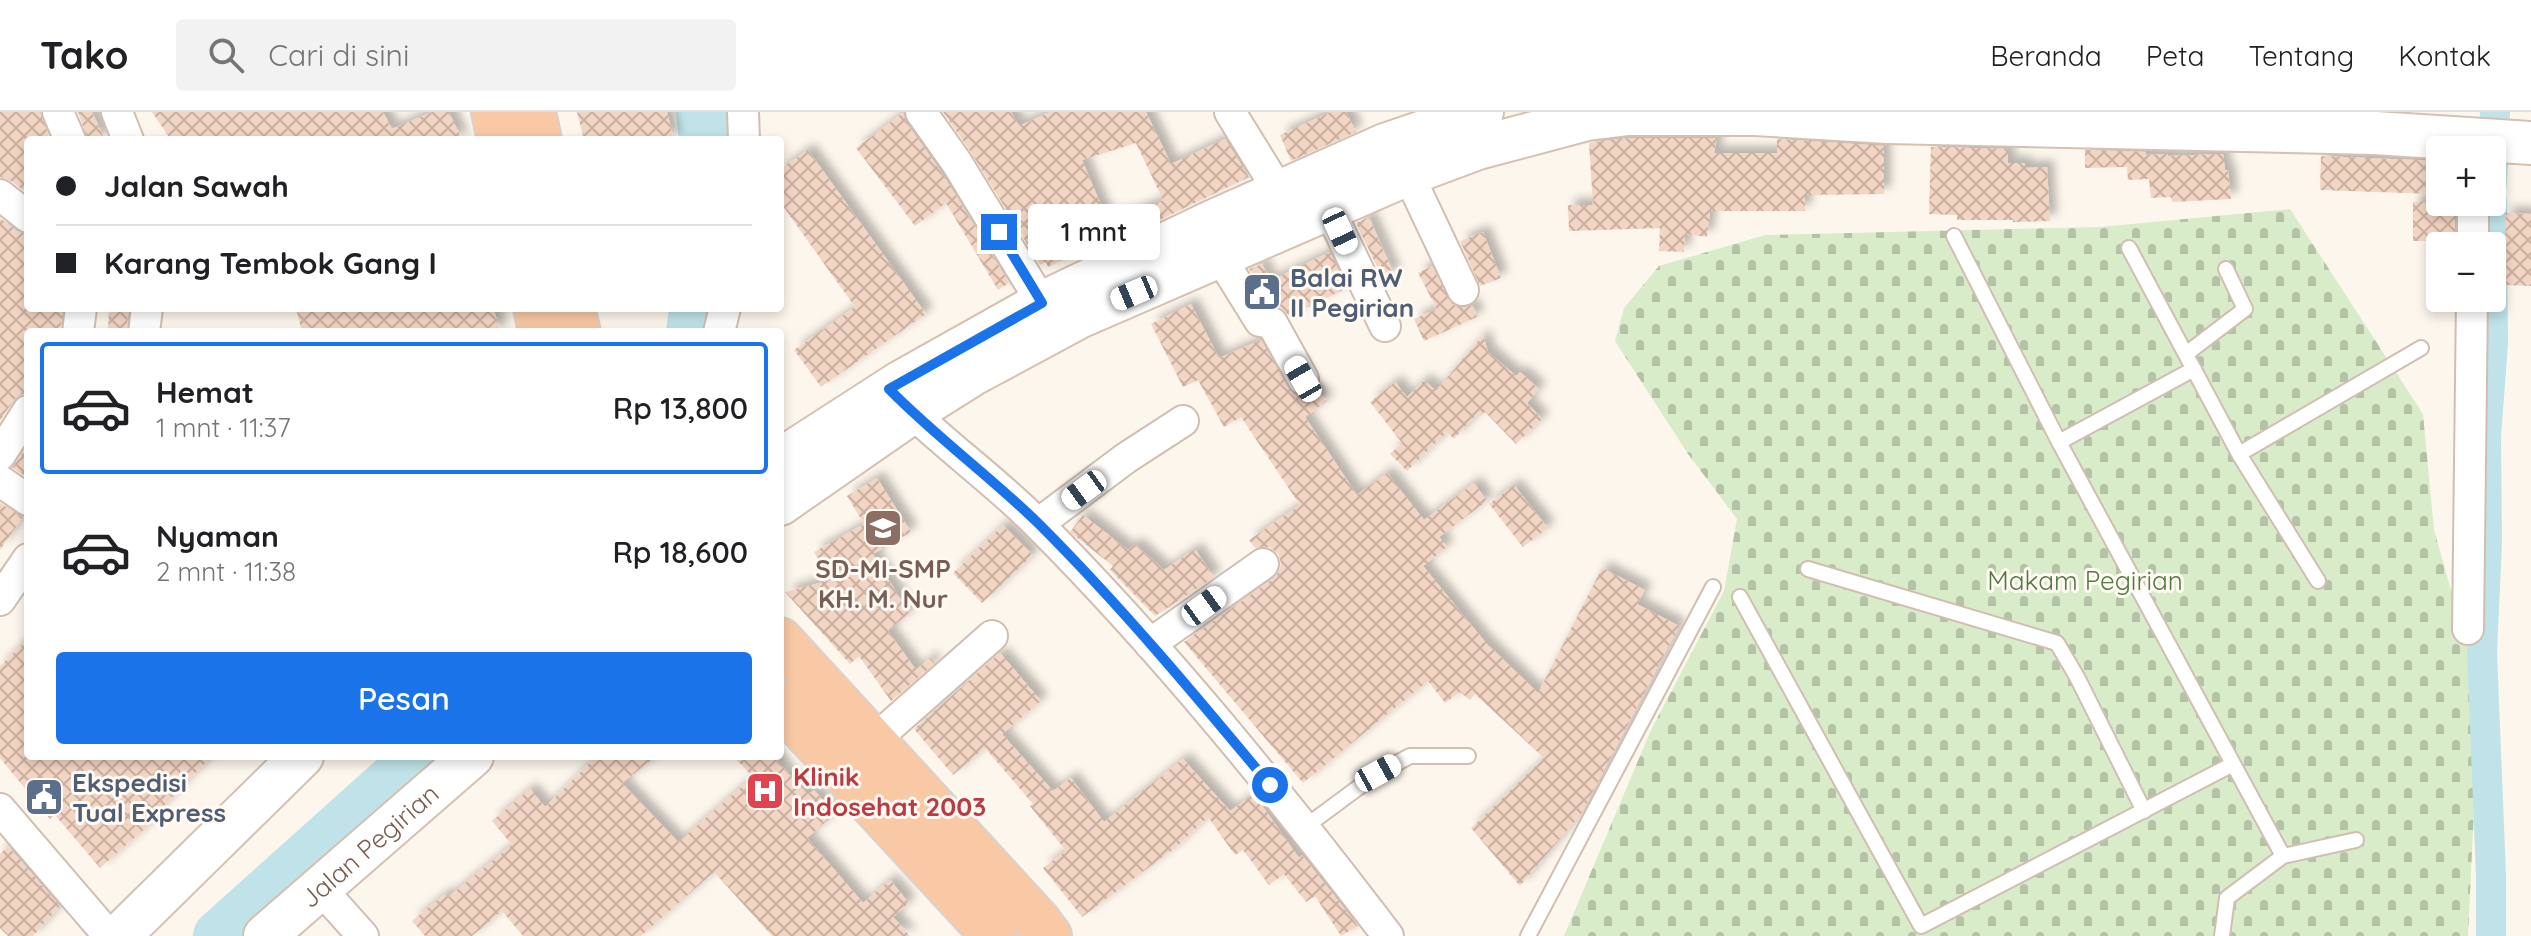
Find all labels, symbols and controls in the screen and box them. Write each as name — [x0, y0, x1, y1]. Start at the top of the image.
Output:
search box — [176, 19, 736, 91]
text: Tako — [40, 31, 128, 79]
icon: search — [204, 33, 248, 77]
text: Cari di sini — [268, 36, 409, 74]
text: Beranda — [1990, 38, 2102, 73]
text: Peta — [2146, 38, 2204, 73]
text: Tentang — [2248, 38, 2354, 73]
text: Kontak — [2398, 38, 2491, 73]
map controls — [2426, 136, 2506, 312]
button: + — [2426, 136, 2506, 216]
text: Jalan Sawah — [104, 167, 289, 205]
callout: 1 mnt — [1027, 204, 1159, 260]
car — [1319, 204, 1361, 258]
route end — [981, 214, 1017, 250]
text: 1 mnt — [1061, 215, 1127, 248]
button: − — [2426, 232, 2506, 312]
text: Karang Tembok Gang I — [104, 244, 437, 282]
place label: Balai RW II Pegirian — [1290, 261, 1414, 324]
public building icon: Balai RW II Pegirian — [1241, 271, 1283, 313]
car — [1107, 273, 1161, 313]
car — [1281, 352, 1325, 406]
icon: car — [60, 372, 132, 444]
text: Hemat — [156, 373, 254, 411]
text: Rp 13,800 — [613, 389, 748, 427]
text: 1 mnt · 11:37 — [156, 411, 291, 444]
car — [1058, 466, 1110, 514]
school or university icon: SD-MI-SMP KH. M. Nur — [862, 507, 904, 549]
icon: car — [60, 516, 132, 588]
text: Nyaman — [156, 517, 279, 555]
text: Rp 18,600 — [612, 533, 748, 571]
place label: SD-MI-SMP KH. M. Nur — [815, 552, 951, 615]
text: 2 mnt · 11:38 — [156, 555, 296, 588]
park label: Makam Pegirian — [1987, 564, 2183, 597]
car — [1178, 582, 1230, 630]
button: Pesan — [56, 652, 752, 744]
car — [1351, 751, 1405, 795]
place label: Klinik Indosehat 2003 — [793, 760, 986, 823]
place label: Ekspedisi Tual Express — [72, 766, 226, 829]
route start — [1252, 767, 1288, 803]
hospital icon: Klinik Indosehat 2003 — [744, 770, 786, 812]
public building icon: Ekspedisi Tual Express — [23, 776, 65, 818]
street label: Jalan Pegirian — [293, 776, 445, 915]

